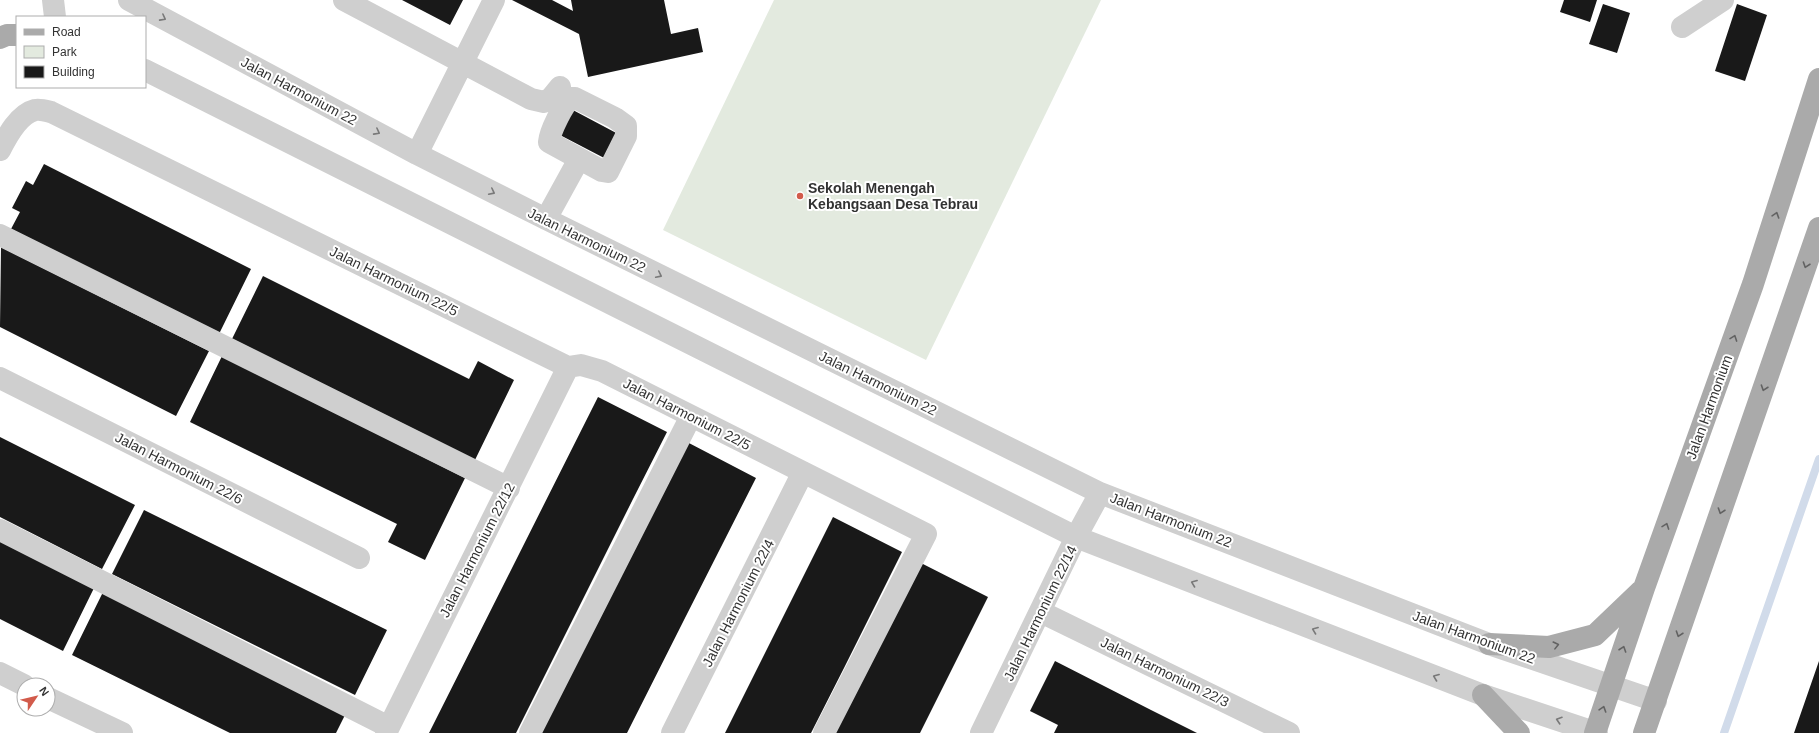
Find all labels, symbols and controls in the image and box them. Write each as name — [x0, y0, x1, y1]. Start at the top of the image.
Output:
one-way arrow — [159, 14, 167, 21]
legend — [16, 16, 146, 88]
text: Road — [52, 25, 81, 39]
text: Park — [52, 45, 78, 59]
street label: Jalan Harmonium 22 — [238, 54, 360, 128]
text: Building — [52, 65, 95, 79]
one-way arrow — [373, 128, 380, 135]
place label: Sekolah Menengah Kebangsaan Desa Tebrau — [808, 180, 978, 212]
one-way arrow — [488, 187, 496, 195]
marker: Sekolah Menengah Kebangsaan Desa Tebrau — [795, 191, 805, 201]
street label: Jalan Harmonium 22 — [525, 204, 649, 276]
one-way arrow — [1771, 211, 1779, 218]
street label: Jalan Harmonium 22/5 — [327, 243, 461, 319]
one-way arrow — [1803, 262, 1811, 269]
one-way arrow — [655, 270, 662, 278]
one-way arrow — [1729, 334, 1738, 341]
street label: Jalan Harmonium 22 — [816, 347, 940, 419]
street label: Jalan Harmonium — [1683, 353, 1735, 461]
street label: Jalan Harmonium 22/5 — [621, 375, 754, 453]
one-way arrow — [1760, 384, 1769, 391]
street label: Jalan Harmonium 22/6 — [113, 429, 246, 507]
street label: Jalan Harmonium 22/12 — [436, 480, 518, 620]
street label: Jalan Harmonium 22 — [1108, 489, 1234, 551]
one-way arrow — [1718, 507, 1726, 514]
one-way arrow — [1662, 523, 1670, 530]
street label: Jalan Harmonium 22/4 — [699, 536, 777, 669]
street label: Jalan Harmonium 22/14 — [1000, 543, 1080, 683]
one-way arrow — [1190, 579, 1197, 587]
street label: Jalan Harmonium 22 — [1411, 607, 1538, 667]
one-way arrow — [1311, 626, 1318, 634]
one-way arrow — [1675, 630, 1684, 637]
street label: Jalan Harmonium 22/3 — [1098, 634, 1232, 710]
one-way arrow — [1552, 641, 1559, 650]
one-way arrow — [1619, 645, 1627, 652]
one-way arrow — [1433, 673, 1440, 681]
north arrow — [16, 677, 56, 717]
text: N — [37, 685, 51, 698]
one-way arrow — [1598, 706, 1607, 713]
one-way arrow — [1555, 716, 1562, 725]

